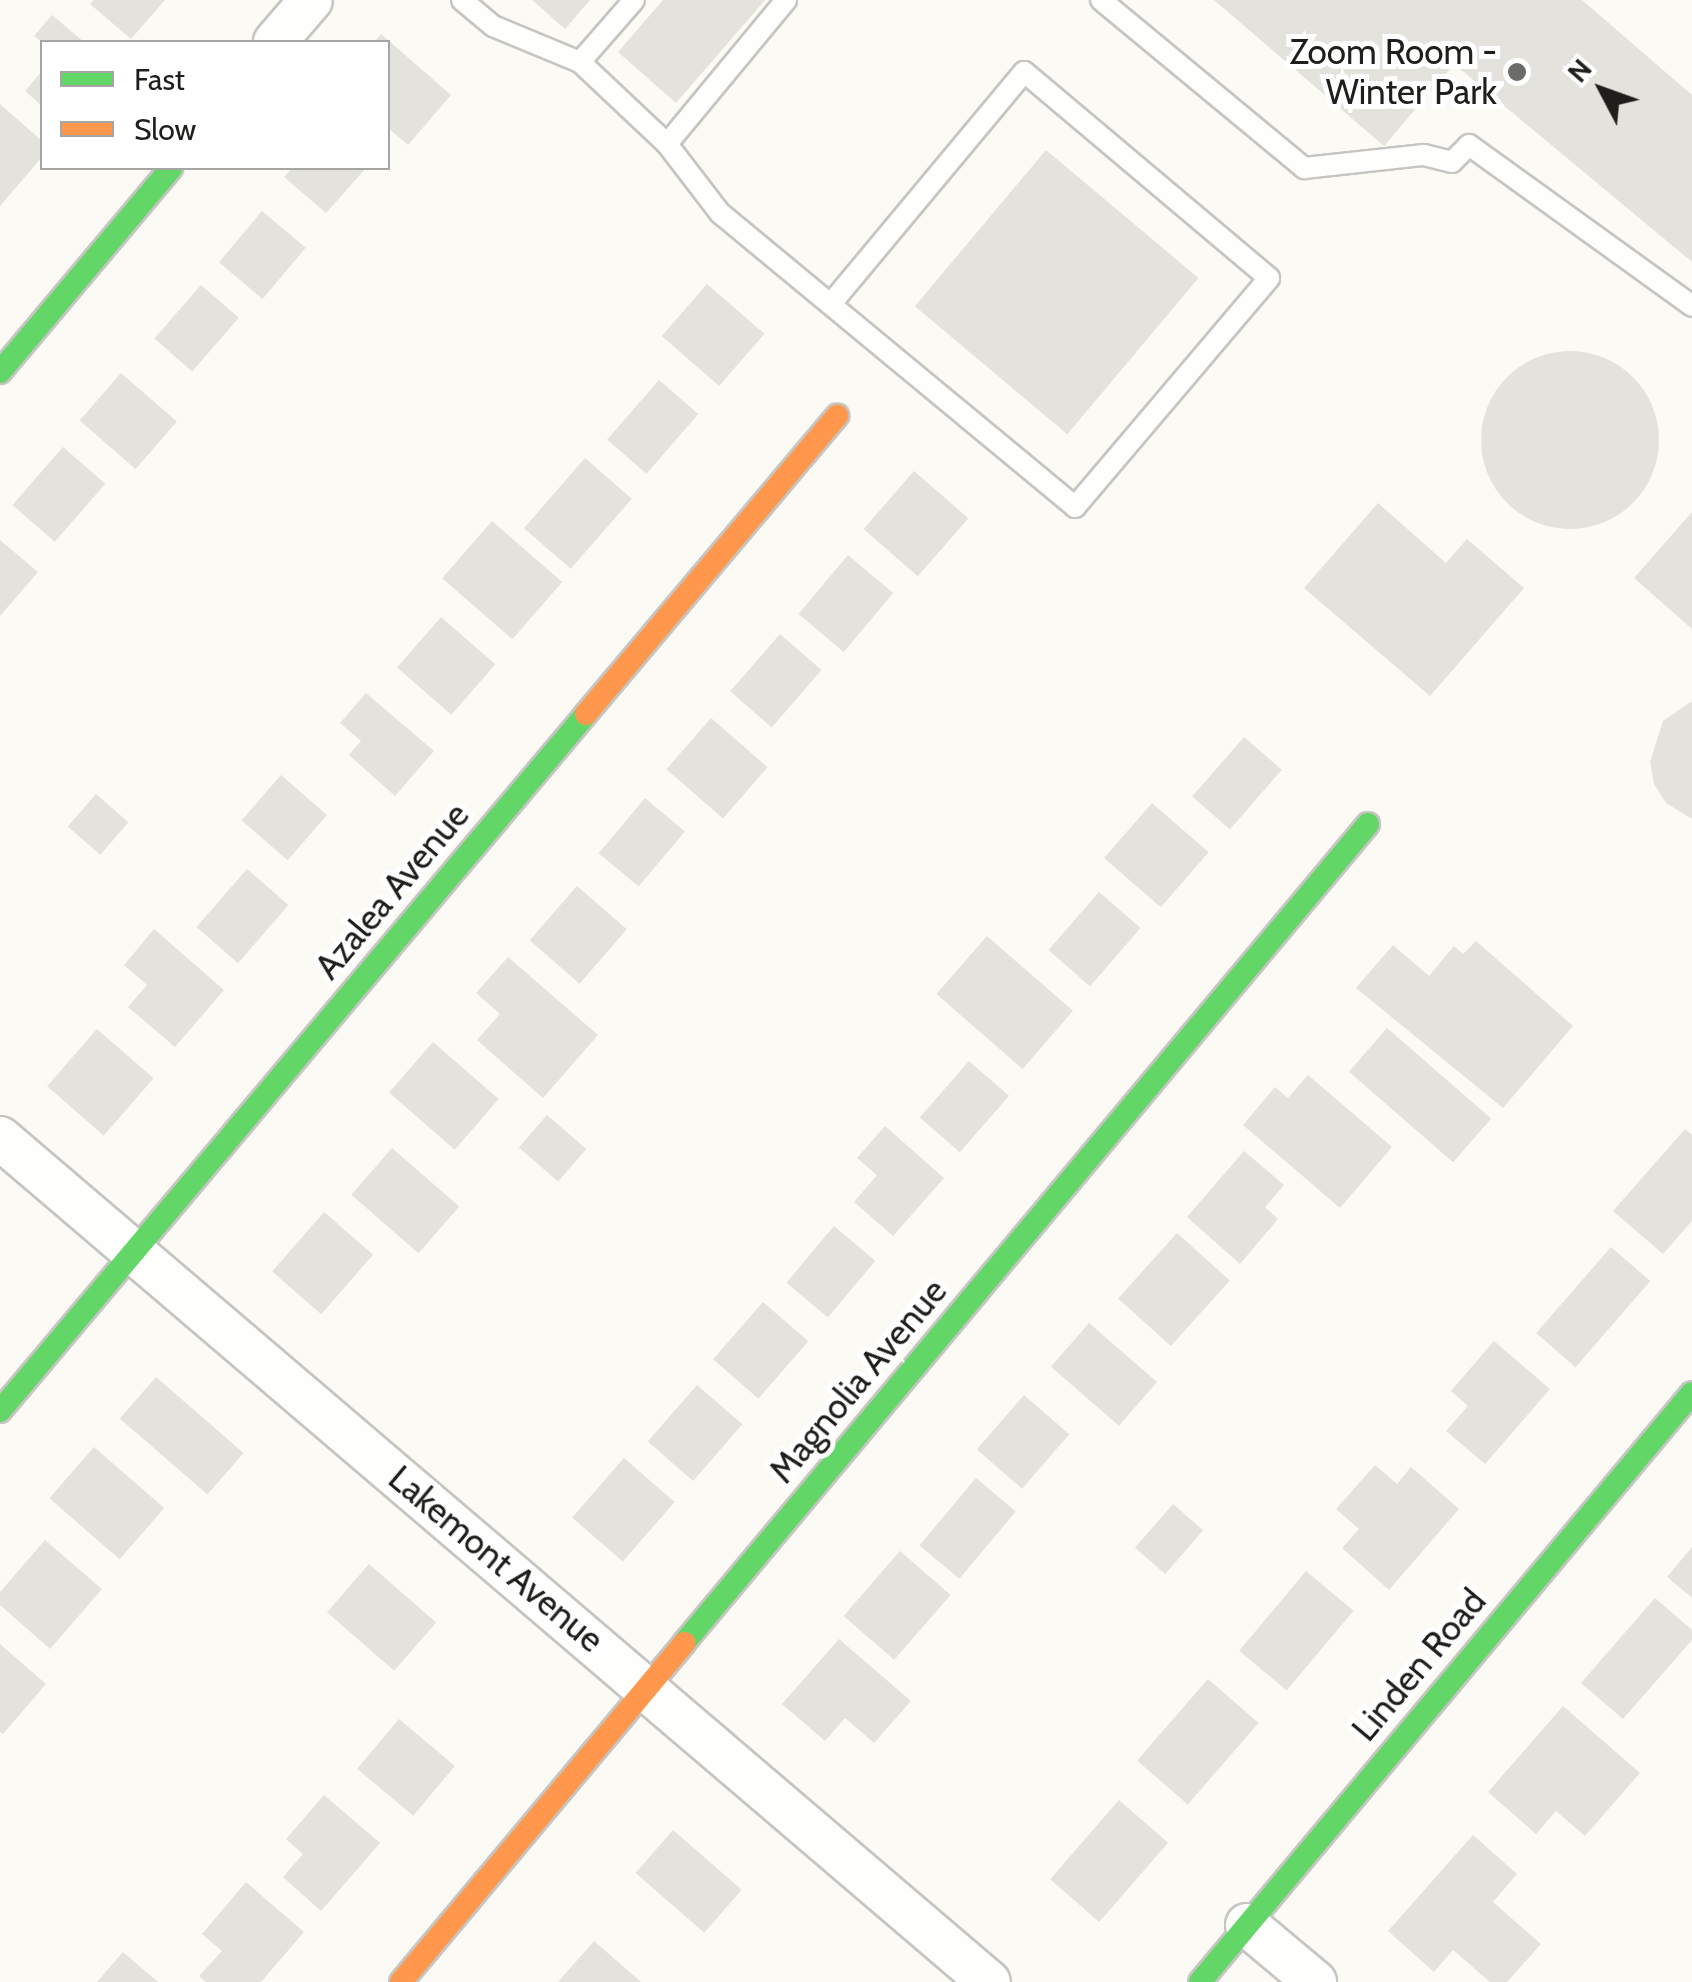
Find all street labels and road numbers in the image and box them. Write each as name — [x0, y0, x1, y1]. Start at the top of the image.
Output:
street label: Azalea Avenue — [306, 795, 478, 987]
street label: Magnolia Avenue — [761, 1271, 955, 1491]
street label: Lakemont Avenue — [380, 1457, 612, 1661]
street label: Linden Road — [1343, 1581, 1495, 1749]

